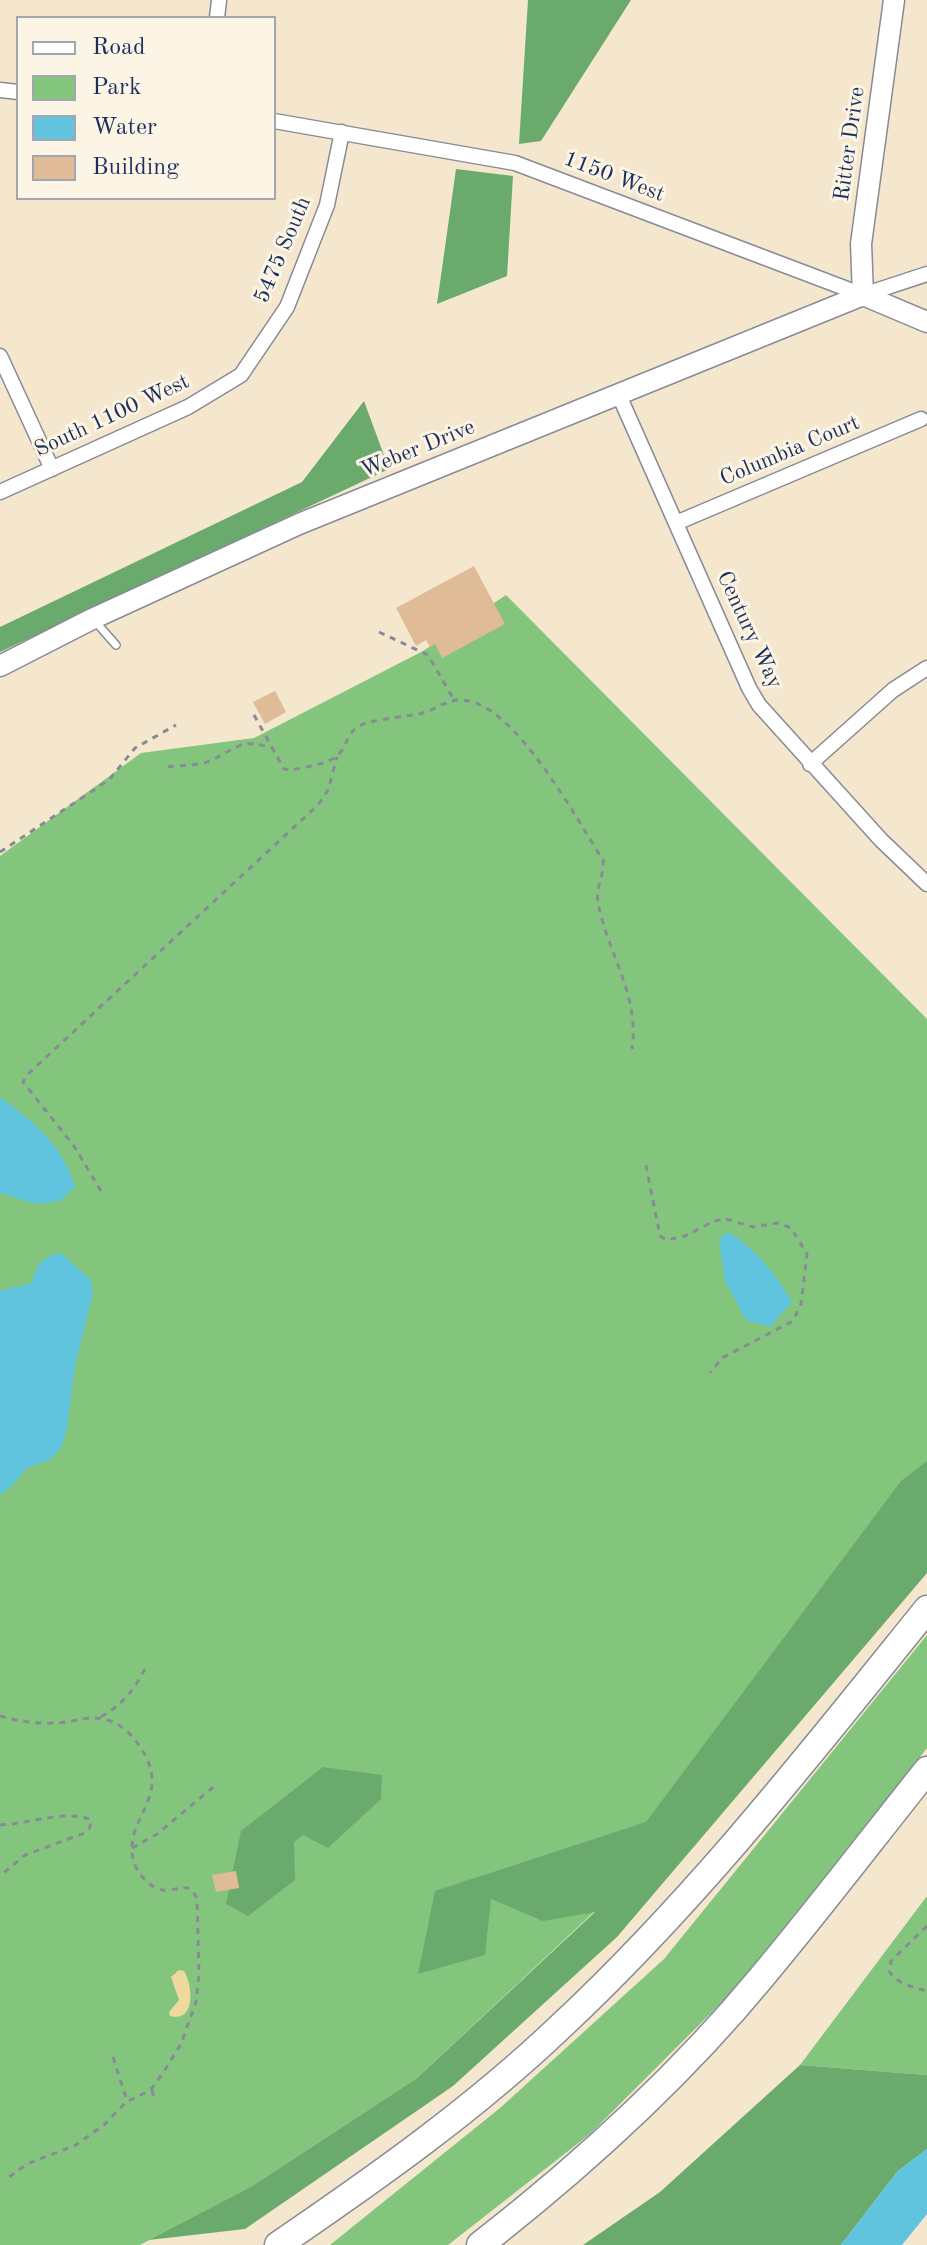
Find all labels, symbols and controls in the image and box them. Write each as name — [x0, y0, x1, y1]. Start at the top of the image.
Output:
legend — [16, 16, 276, 200]
text: Road — [92, 36, 145, 60]
text: Park — [92, 76, 141, 100]
street label: Ritter Drive — [829, 85, 871, 203]
text: Water — [92, 116, 157, 140]
street label: 1150 West — [560, 146, 668, 208]
text: Building — [92, 156, 179, 180]
street label: 5475 South — [249, 193, 317, 307]
street label: South 1100 West — [30, 369, 194, 463]
street label: Columbia Court — [716, 410, 864, 492]
street label: Weber Drive — [357, 414, 479, 484]
street label: Century Way — [710, 567, 788, 693]

